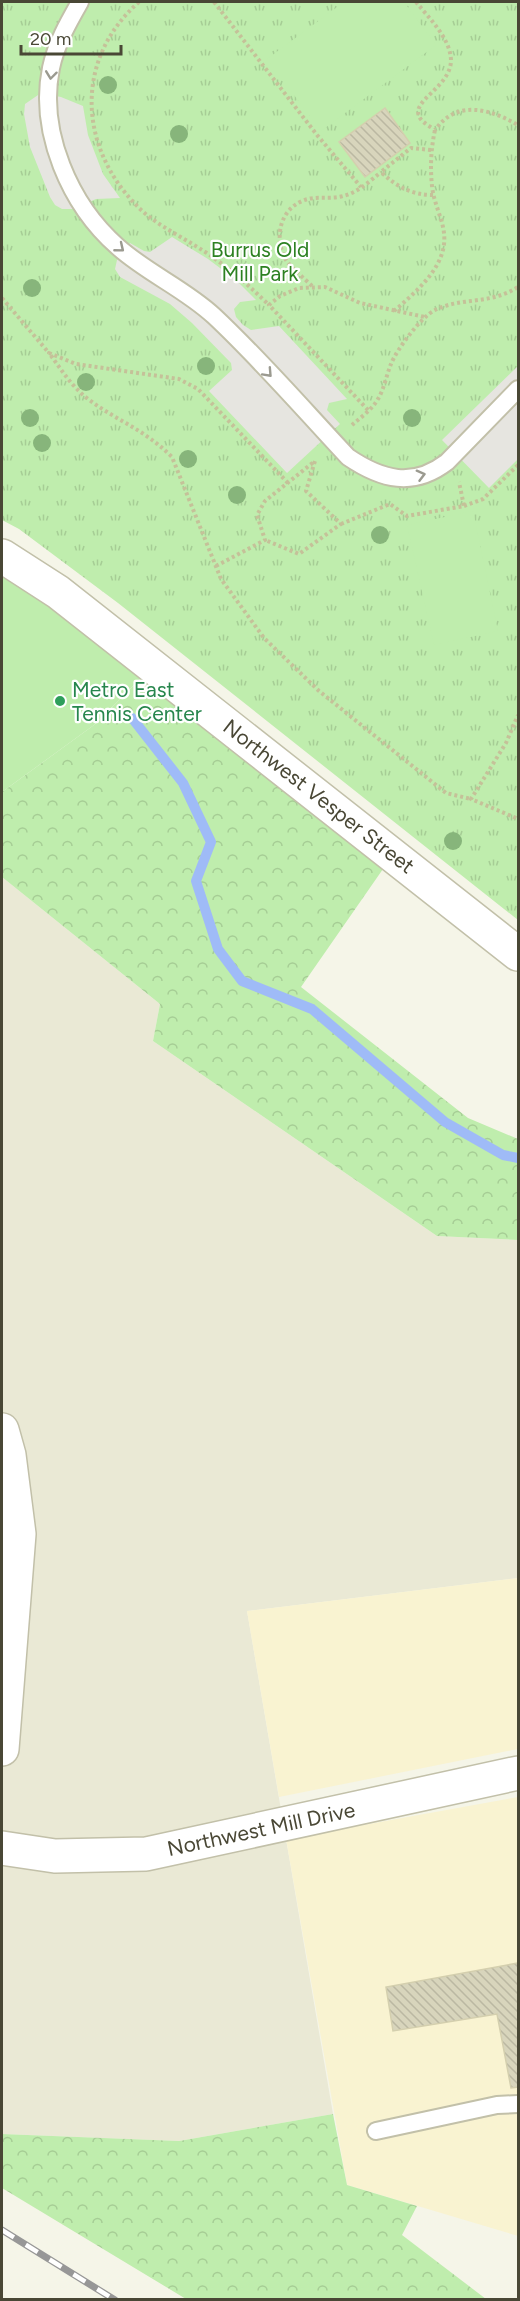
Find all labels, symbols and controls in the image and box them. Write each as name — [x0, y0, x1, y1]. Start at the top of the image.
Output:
scale bar — [21, 18, 122, 56]
text: 20 m — [30, 28, 71, 50]
one-way arrow — [45, 70, 58, 79]
park label: Burrus Old Mill Park — [211, 237, 309, 286]
one-way arrow — [113, 241, 124, 252]
one-way arrow — [261, 365, 272, 376]
one-way arrow — [416, 469, 426, 482]
place label: Metro East Tennis Center — [72, 677, 202, 726]
marker: Metro East Tennis Center — [53, 694, 67, 708]
street label: Northwest Vesper Street — [218, 714, 420, 878]
street label: Northwest Mill Drive — [165, 1797, 357, 1861]

